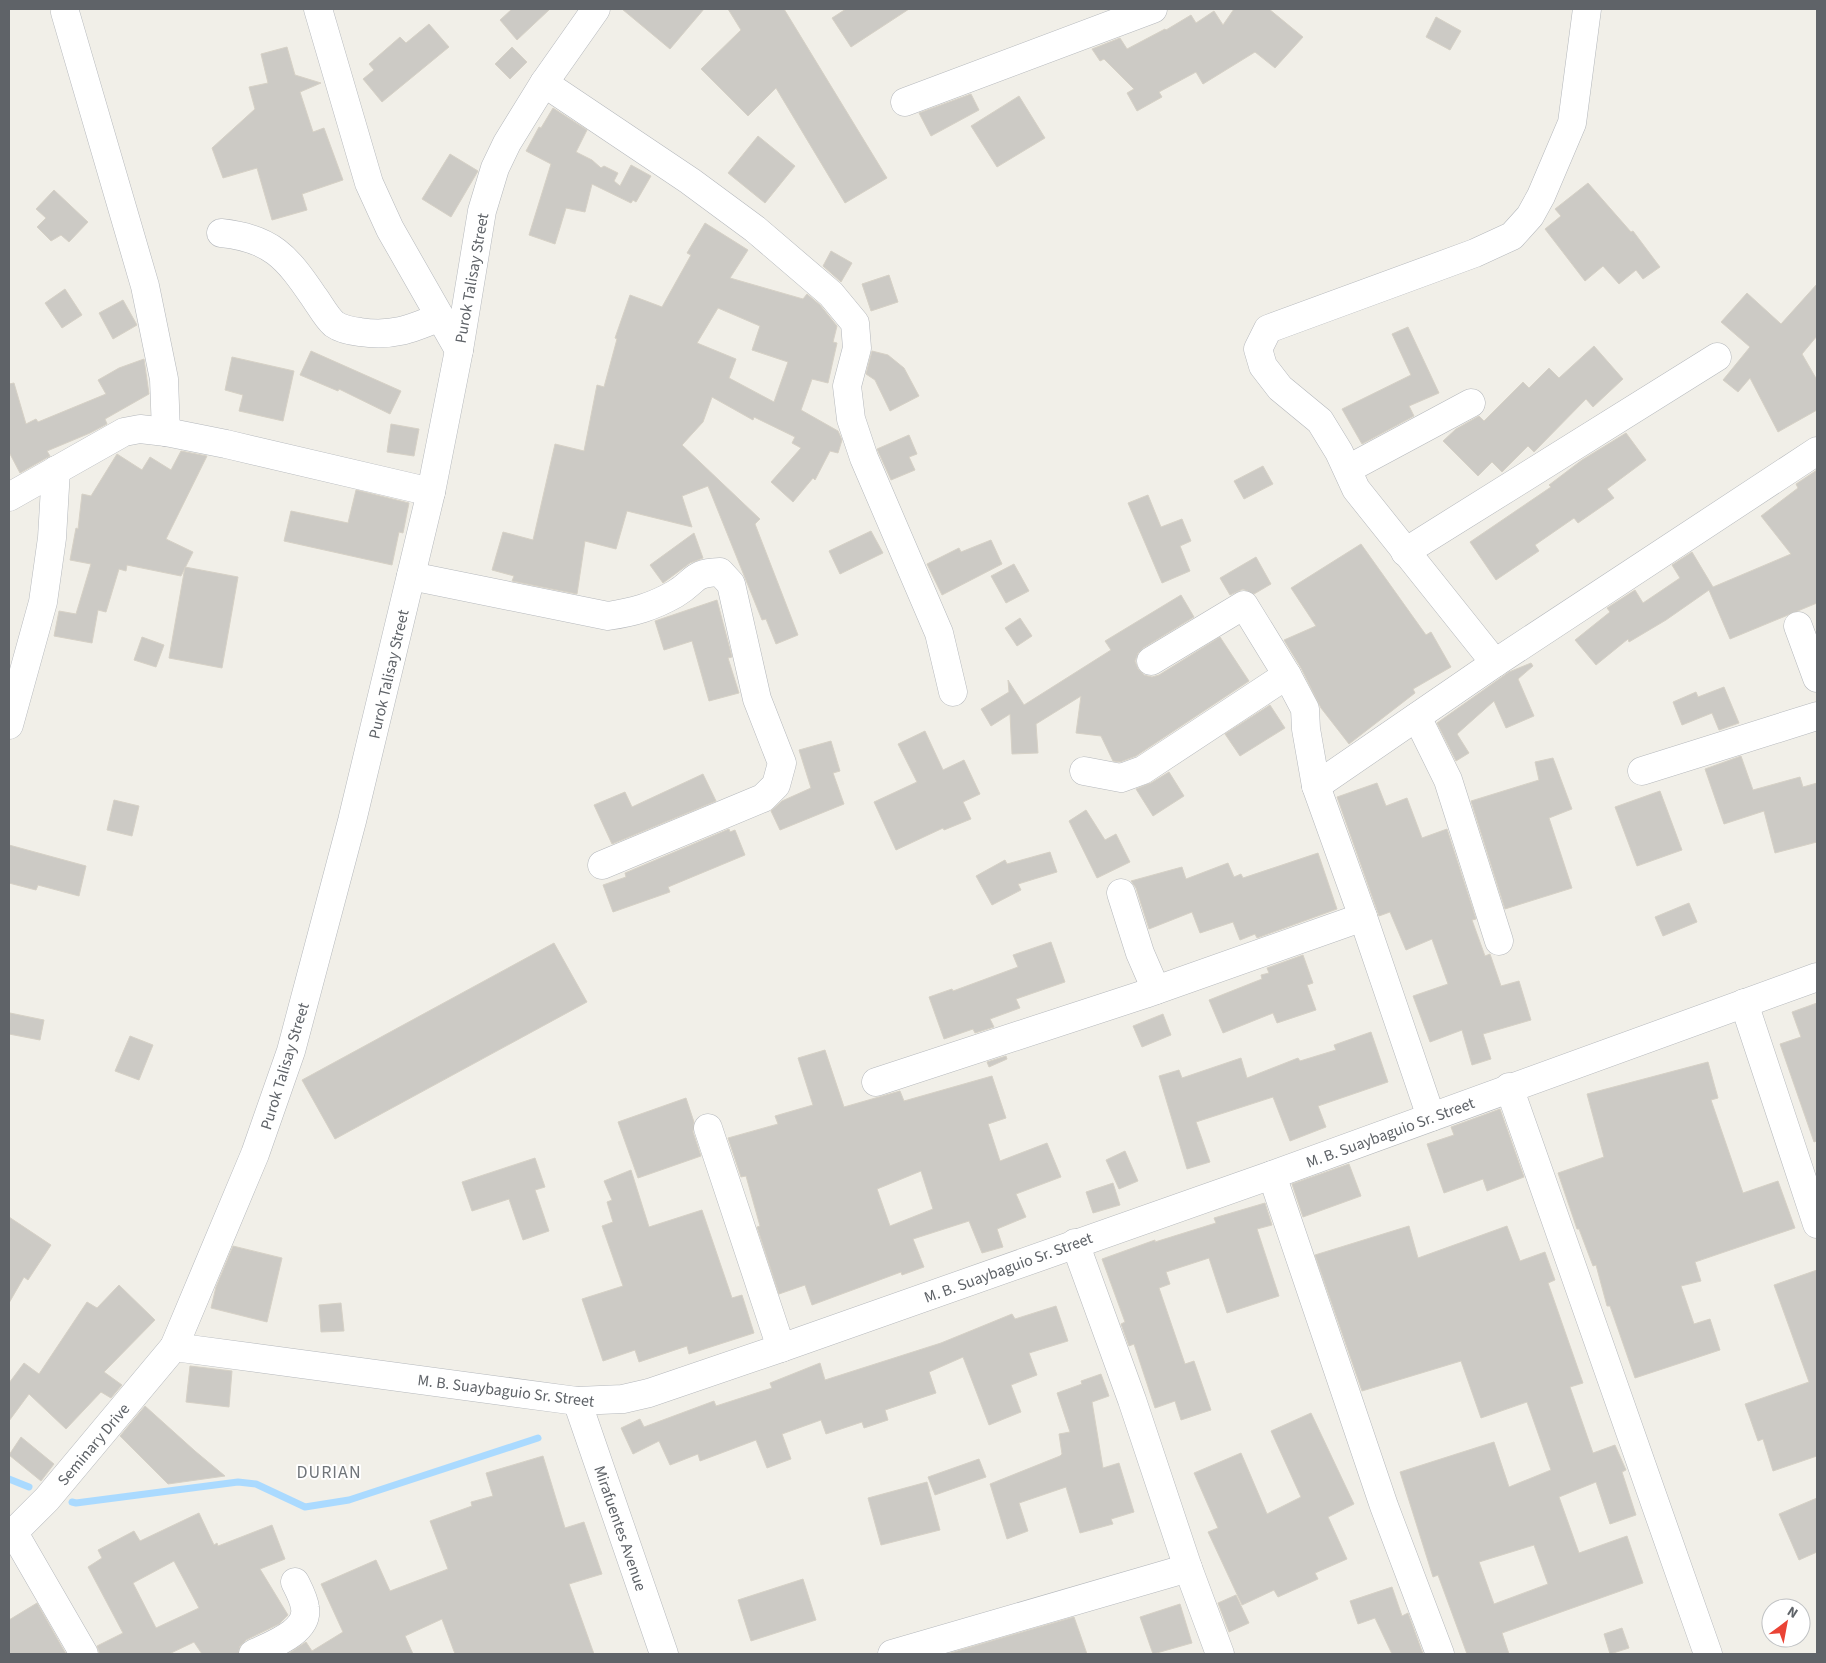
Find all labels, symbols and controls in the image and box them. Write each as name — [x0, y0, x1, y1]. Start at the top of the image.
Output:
street label: Purok Talisay Street — [450, 211, 494, 345]
street label: Purok Talisay Street — [363, 607, 415, 741]
street label: Purok Talisay Street — [255, 999, 315, 1133]
street label: M. B. Suaybaguio Sr. Street — [1303, 1092, 1478, 1174]
street label: M. B. Suaybaguio Sr. Street — [921, 1227, 1096, 1309]
street label: M. B. Suaybaguio Sr. Street — [416, 1369, 596, 1413]
street label: Seminary Drive — [53, 1399, 135, 1491]
district label: DURIAN — [296, 1460, 362, 1485]
street label: Mirafuentes Avenue — [588, 1463, 652, 1594]
north arrow — [1761, 1598, 1811, 1648]
text: N — [1783, 1602, 1802, 1624]

